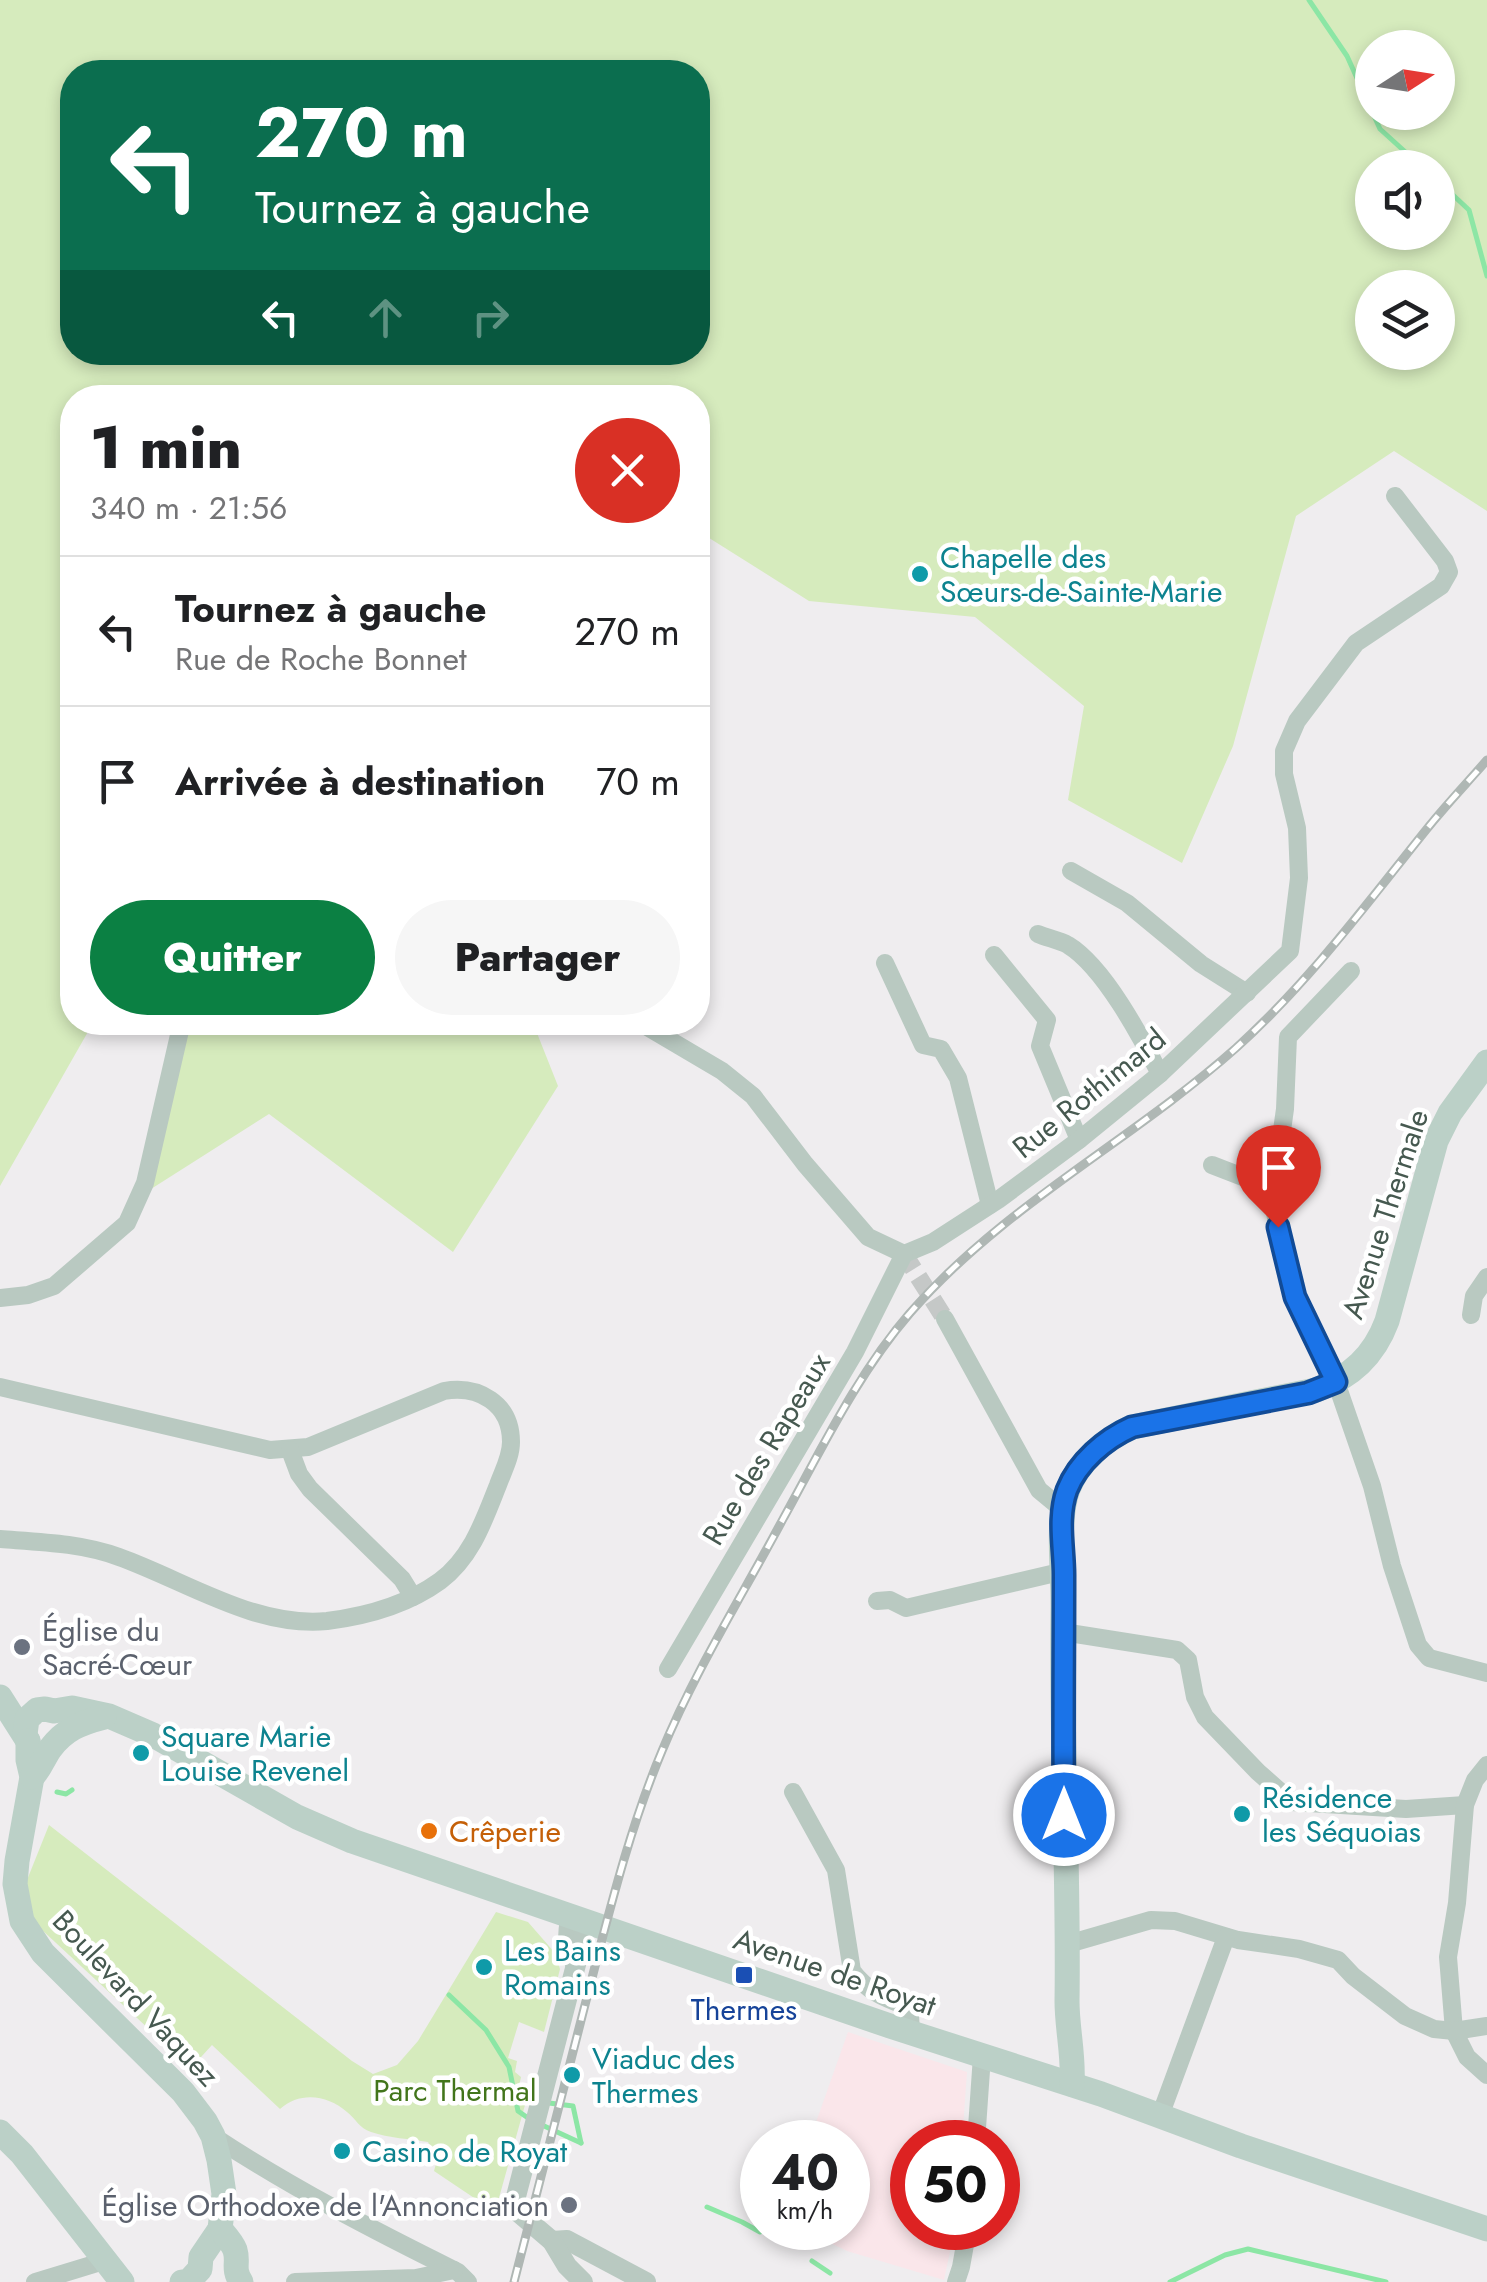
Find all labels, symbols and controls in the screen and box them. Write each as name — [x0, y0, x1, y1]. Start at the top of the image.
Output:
north arrow — [1355, 30, 1455, 130]
map controls — [1355, 30, 1455, 370]
text: 270 m — [255, 82, 468, 183]
icon: left — [90, 100, 220, 230]
button: sound — [1355, 150, 1455, 250]
text: Tournez à gauche — [255, 175, 590, 240]
button: layers — [1355, 270, 1455, 370]
icon: left — [253, 290, 308, 345]
icon: ahead — [358, 290, 413, 345]
icon: right — [463, 290, 518, 345]
text: 1 min — [90, 404, 242, 491]
button: close — [575, 418, 680, 523]
text: 340 m · 21:56 — [90, 485, 287, 531]
place label: Chapelle des Sœurs-de-Sainte-Marie — [940, 536, 1222, 613]
marker: Chapelle des Sœurs-de-Sainte-Marie — [909, 563, 931, 585]
text: Tournez à gauche — [175, 581, 486, 636]
icon: left — [90, 604, 145, 659]
text: 270 m — [575, 604, 680, 659]
text: Rue de Roche Bonnet — [175, 636, 467, 682]
icon: arrive — [90, 754, 145, 809]
text: Arrivée à destination — [175, 754, 545, 809]
text: 70 m — [596, 754, 680, 809]
button: Quitter — [90, 900, 375, 1015]
button: Partager — [395, 900, 680, 1015]
street label: Rue Rothimard — [1003, 1018, 1175, 1168]
street label: Avenue Thermale — [1331, 1104, 1439, 1324]
pin — [1236, 1125, 1321, 1228]
icon: arrive — [1251, 1140, 1306, 1195]
street label: Rue des Rapeaux — [692, 1344, 841, 1553]
place label: Église du Sacré-Cœur — [42, 1609, 193, 1686]
marker: Église du Sacré-Cœur — [11, 1636, 33, 1658]
place label: Square Marie Louise Revenel — [161, 1715, 349, 1792]
marker: Square Marie Louise Revenel — [130, 1742, 152, 1764]
position arrow — [1012, 1763, 1116, 1867]
place label: Résidence les Séquoias — [1262, 1776, 1421, 1853]
marker: Résidence les Séquoias — [1231, 1803, 1253, 1825]
place label: Crêperie — [449, 1810, 561, 1853]
marker: Crêperie — [418, 1820, 440, 1842]
street label: Boulevard Vaquez — [43, 1900, 229, 2096]
street label: Avenue de Royat — [728, 1917, 943, 2027]
place label: Les Bains Romains — [504, 1929, 621, 2006]
marker: Les Bains Romains — [473, 1956, 495, 1978]
marker: Thermes — [733, 1964, 755, 1986]
place label: Thermes — [691, 1988, 797, 2031]
place label: Viaduc des Thermes — [592, 2037, 735, 2114]
marker: Viaduc des Thermes — [561, 2064, 583, 2086]
park label: Parc Thermal — [373, 2069, 537, 2112]
speed limit sign: 50 — [890, 2120, 1020, 2250]
place label: Casino de Royat — [362, 2130, 568, 2173]
text: 40 — [771, 2136, 839, 2209]
marker: Casino de Royat — [331, 2140, 353, 2162]
place label: Église Orthodoxe de l'Annonciation — [102, 2184, 549, 2227]
text: km/h — [777, 2192, 833, 2228]
marker: Église Orthodoxe de l'Annonciation — [558, 2194, 580, 2216]

